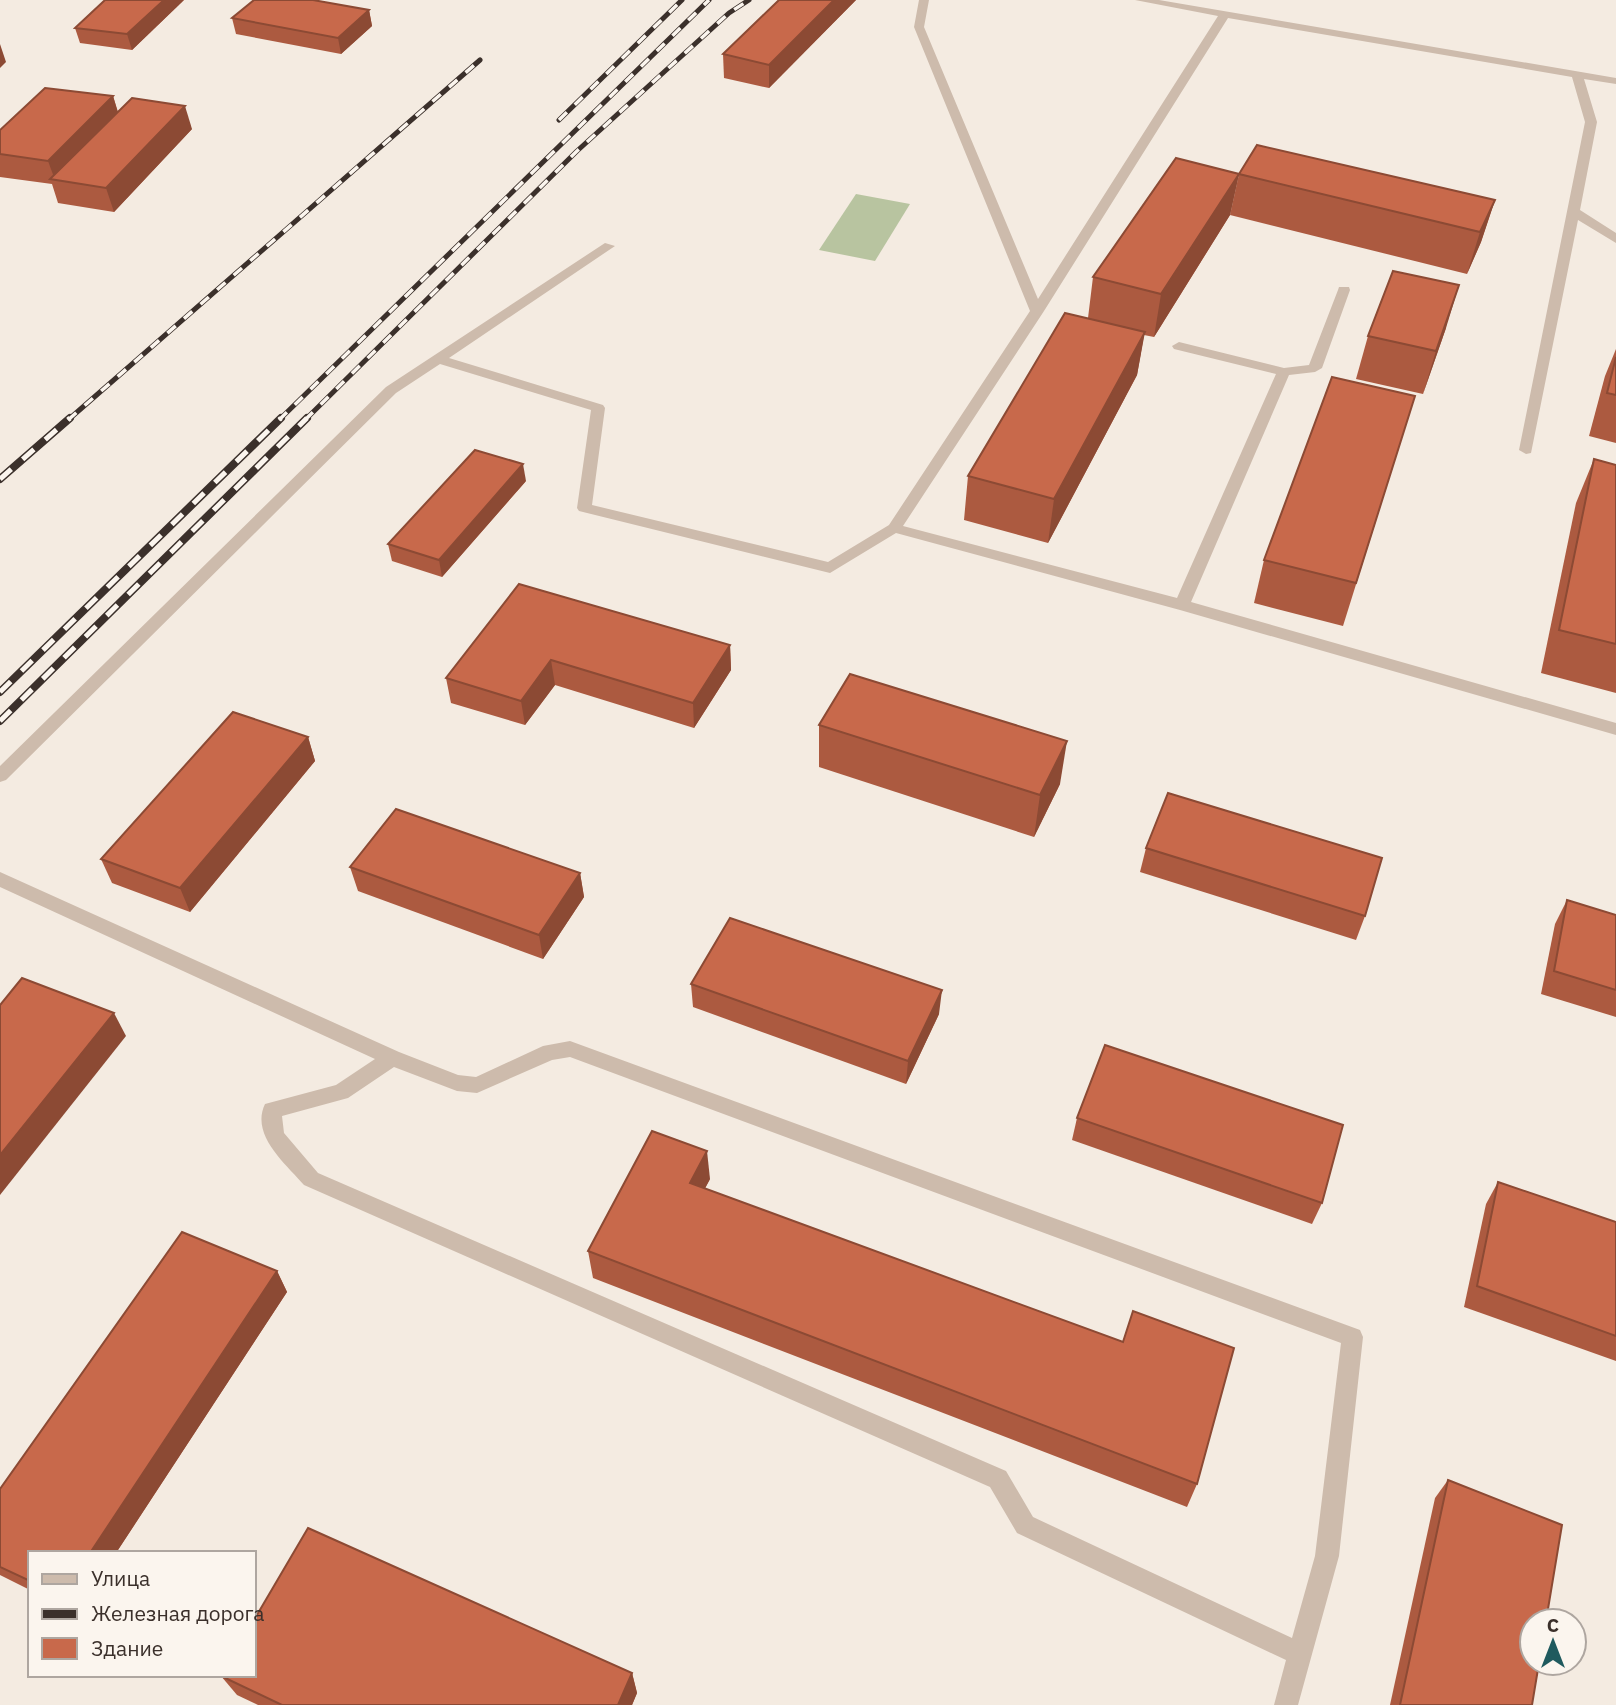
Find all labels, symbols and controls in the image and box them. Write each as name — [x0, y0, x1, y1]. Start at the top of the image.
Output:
legend — [28, 1551, 256, 1677]
text: Улица — [91, 1564, 150, 1592]
text: Железная дорога — [91, 1599, 264, 1627]
north arrow — [1518, 1607, 1588, 1677]
text: С — [1547, 1613, 1559, 1637]
text: Здание — [91, 1634, 163, 1662]

